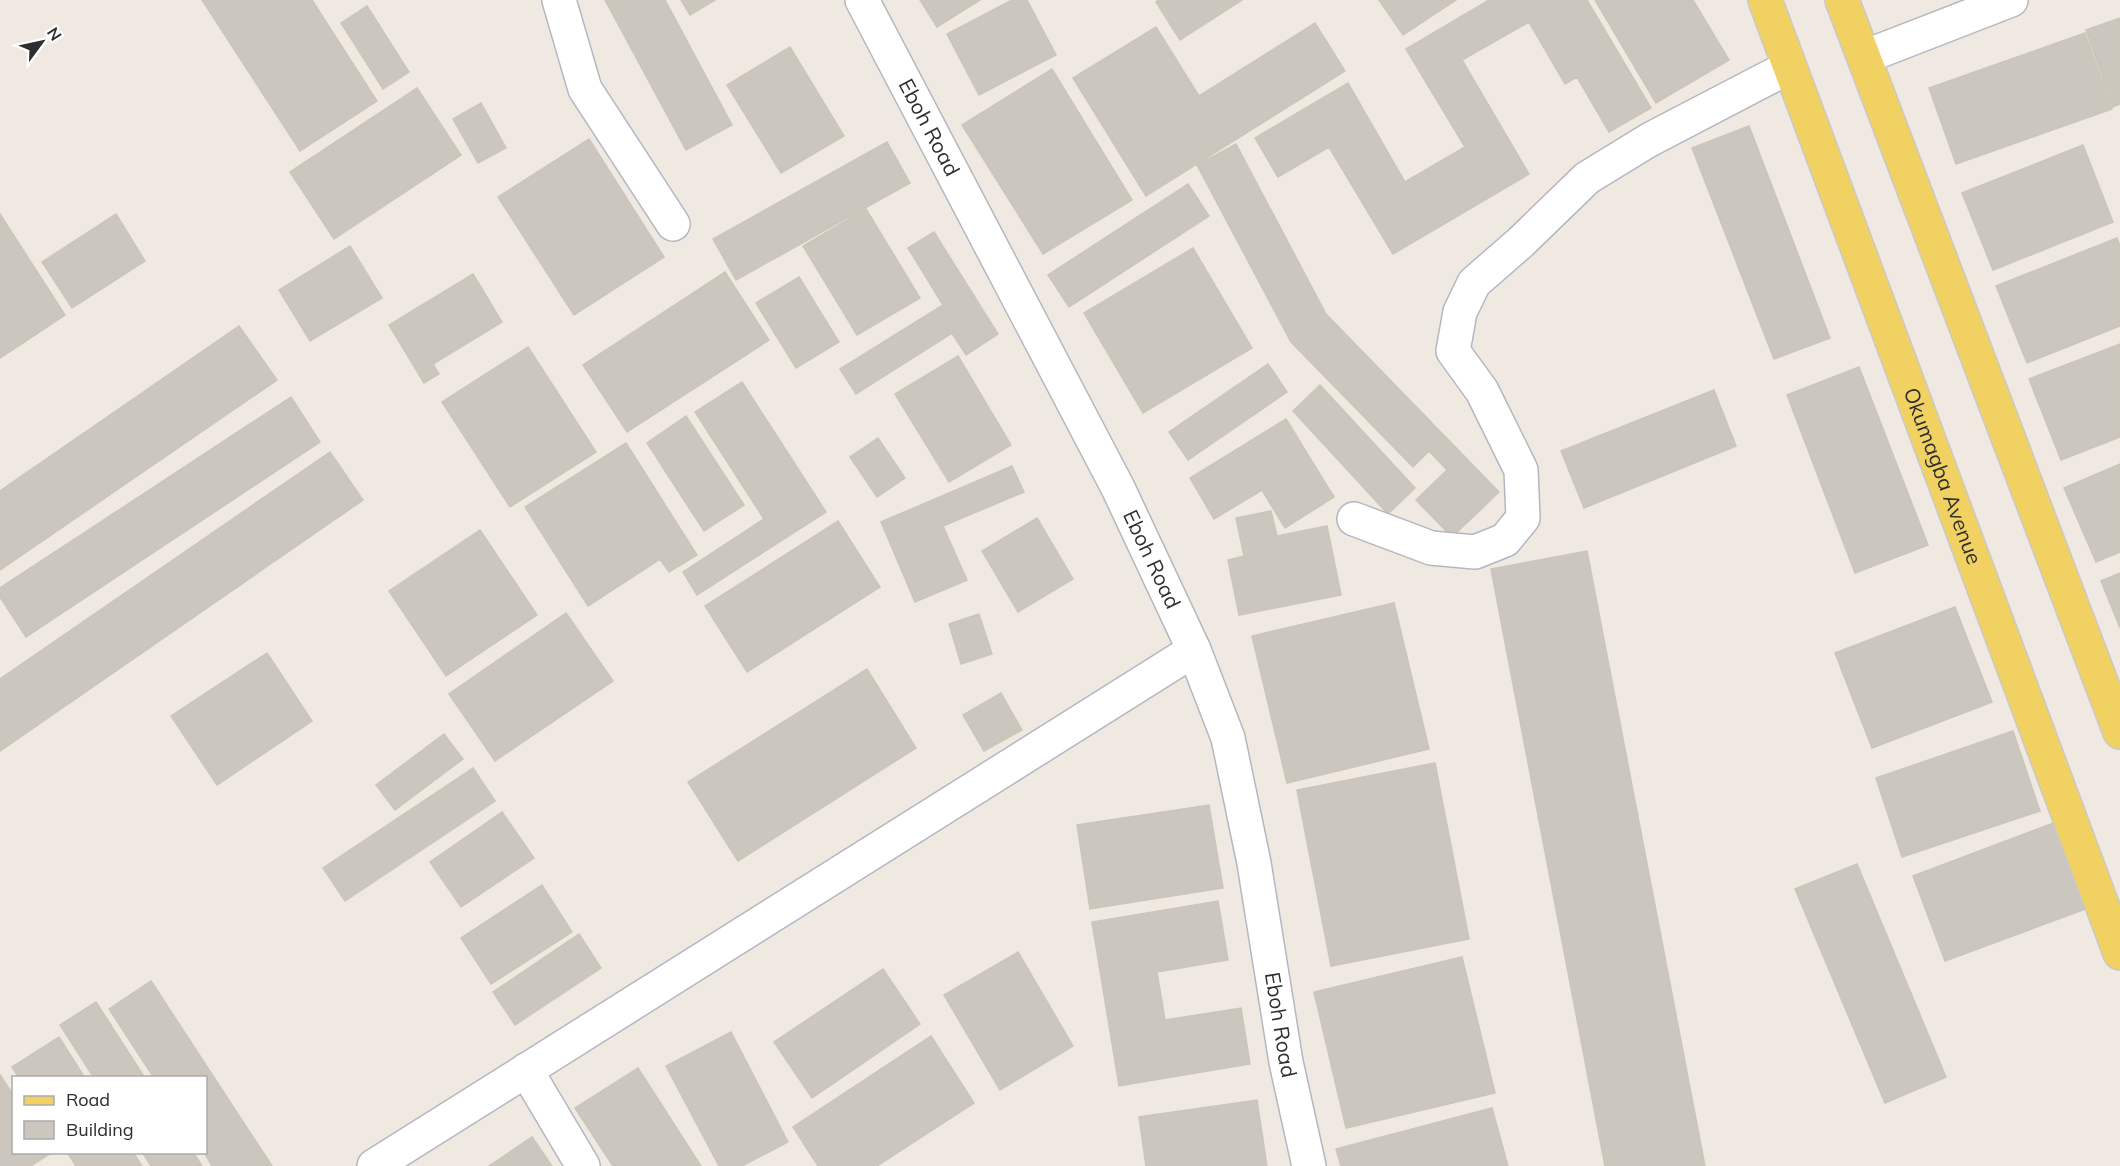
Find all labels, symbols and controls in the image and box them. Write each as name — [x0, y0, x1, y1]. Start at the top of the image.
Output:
north arrow — [12, 12, 72, 72]
text: N — [43, 23, 66, 44]
street label: Eboh Road — [894, 74, 966, 180]
street label: Okumagba Avenue — [1898, 384, 1988, 568]
street label: Eboh Road — [1118, 505, 1187, 613]
street label: Eboh Road — [1260, 970, 1303, 1080]
legend — [12, 1076, 207, 1154]
text: Road — [66, 1088, 110, 1111]
text: Building — [66, 1118, 134, 1141]

